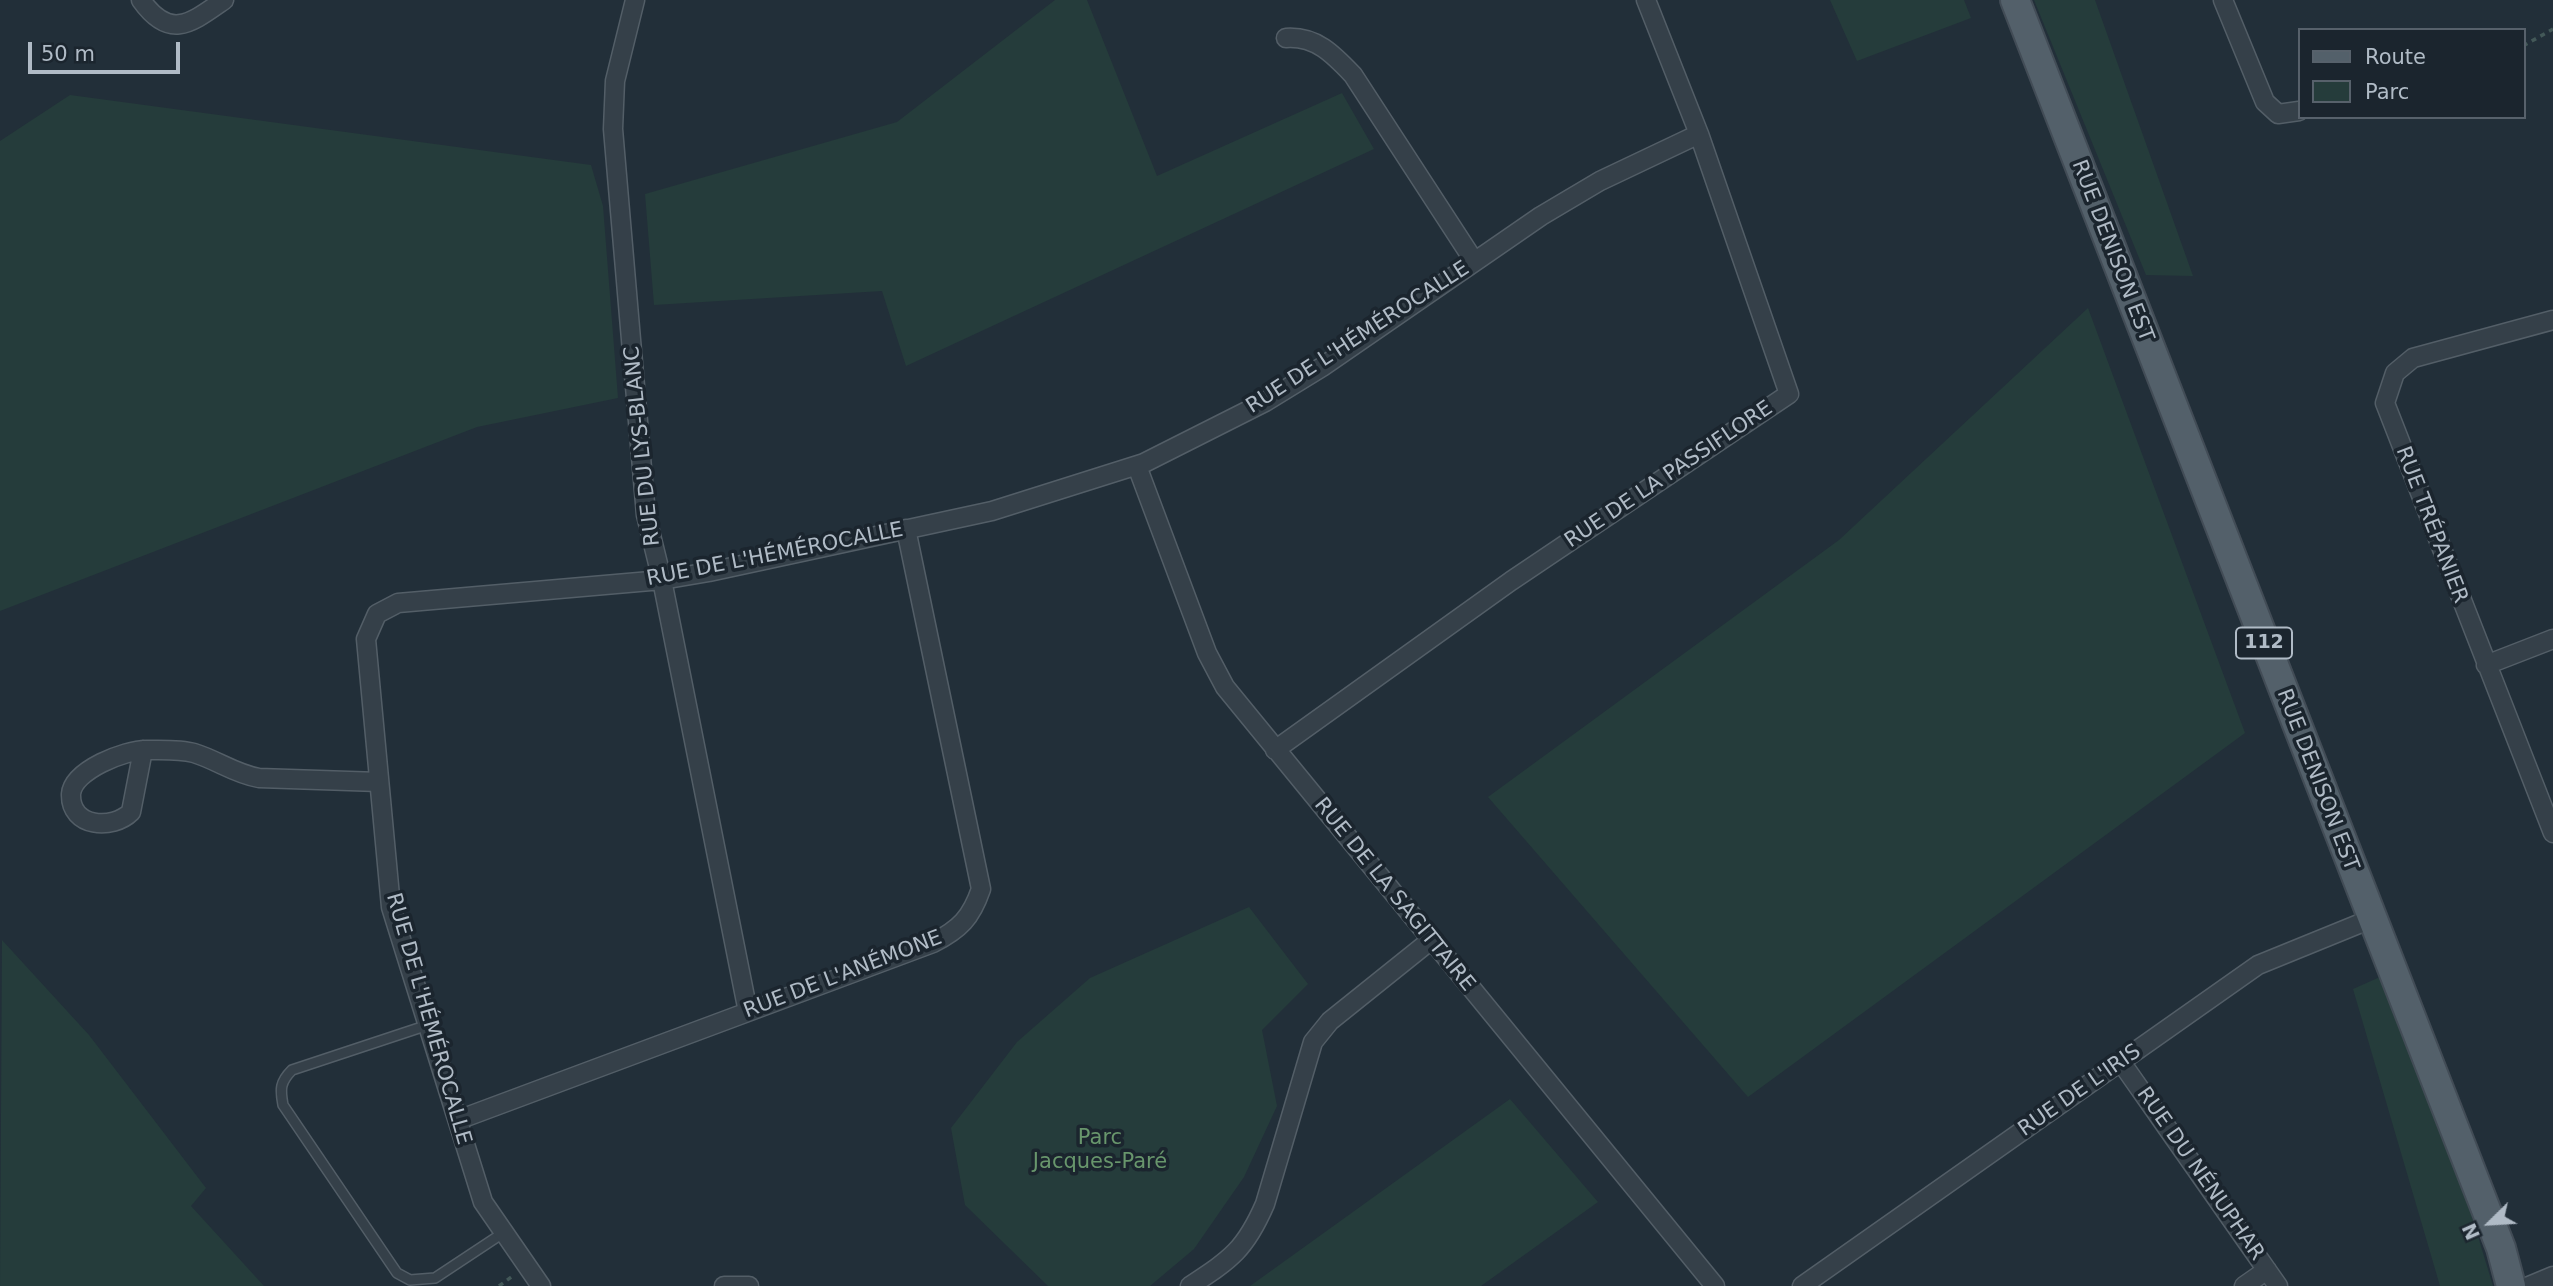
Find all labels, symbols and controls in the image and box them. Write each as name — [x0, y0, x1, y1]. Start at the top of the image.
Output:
scale bar — [32, 28, 184, 72]
legend — [2298, 28, 2525, 119]
text: 50 m — [41, 42, 95, 66]
text: Route — [2365, 45, 2426, 69]
text: Parc — [2365, 80, 2409, 104]
street label: RUE DENISON EST — [2066, 156, 2158, 346]
street label: RUE DE L'HÉMÉROCALLE — [1242, 256, 1474, 420]
street label: RUE DU LYS-BLANC — [620, 345, 666, 547]
street label: RUE DE LA PASSIFLORE — [1560, 396, 1778, 554]
street label: RUE TRÉPANIER — [2389, 443, 2473, 607]
street label: RUE DE L'HÉMÉROCALLE — [645, 518, 905, 592]
road number: 112 — [2236, 628, 2292, 658]
street label: RUE DENISON EST — [2271, 685, 2363, 875]
street label: RUE DE LA SAGITTAIRE — [1308, 793, 1480, 997]
street label: RUE DE L'HÉMÉROCALLE — [380, 890, 476, 1148]
street label: RUE DE L'ANÉMONE — [740, 926, 946, 1024]
street label: RUE DE L'IRIS — [2014, 1039, 2146, 1143]
street label: RUE DU NÉNUPHAR — [2131, 1083, 2269, 1265]
park label: Parc Jacques-Paré — [1033, 1126, 1167, 1176]
north arrow — [2455, 1188, 2525, 1258]
text: N — [2458, 1220, 2484, 1243]

